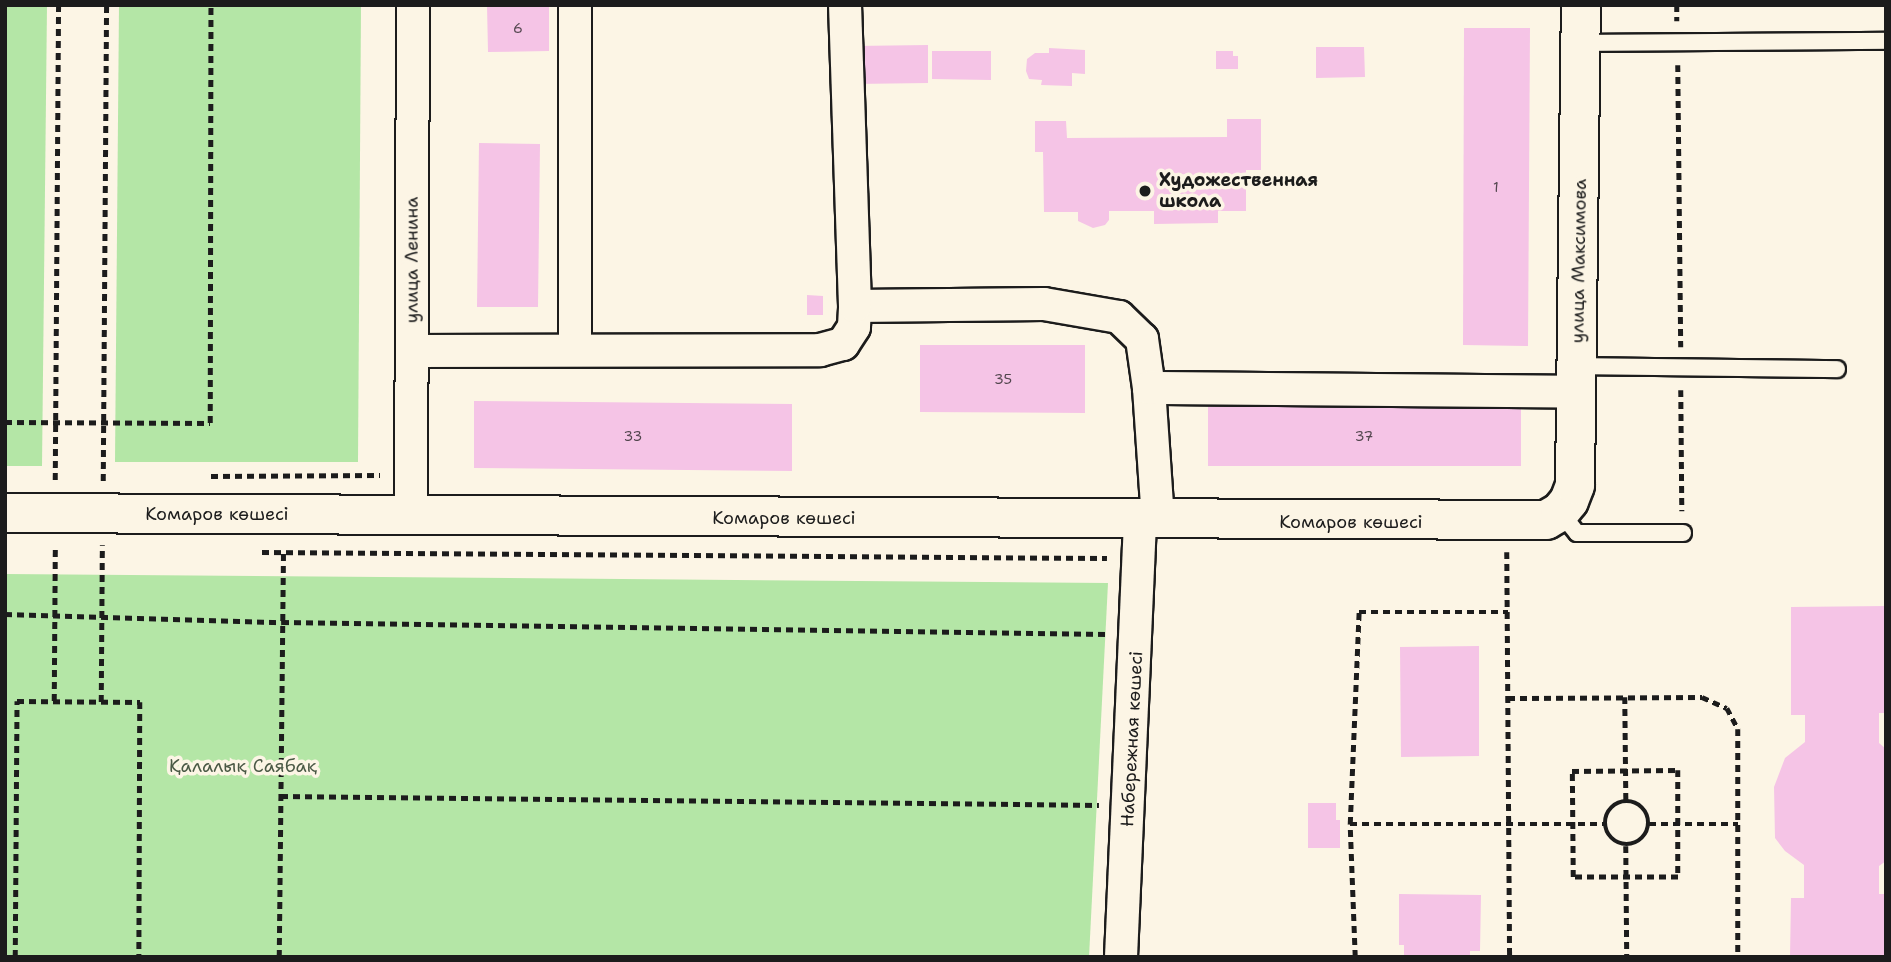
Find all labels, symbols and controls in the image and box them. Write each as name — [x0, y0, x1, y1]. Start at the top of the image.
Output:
house number: 6 — [513, 20, 523, 36]
place label: Художественная школа — [1159, 170, 1318, 212]
house number: 1 — [1493, 179, 1499, 195]
street label: улица Максимова — [1567, 179, 1591, 343]
marker: Художественная школа — [1137, 183, 1153, 199]
street label: улица Ленина — [401, 197, 423, 323]
house number: 35 — [994, 371, 1012, 387]
house number: 33 — [624, 428, 642, 444]
house number: 37 — [1355, 428, 1373, 444]
street label: Комаров көшесі — [145, 503, 289, 525]
street label: Комаров көшесі — [712, 507, 856, 529]
street label: Комаров көшесі — [1279, 511, 1423, 533]
street label: Набережная көшесі — [1117, 650, 1147, 828]
park label: Қалалық Саябақ — [169, 755, 317, 777]

